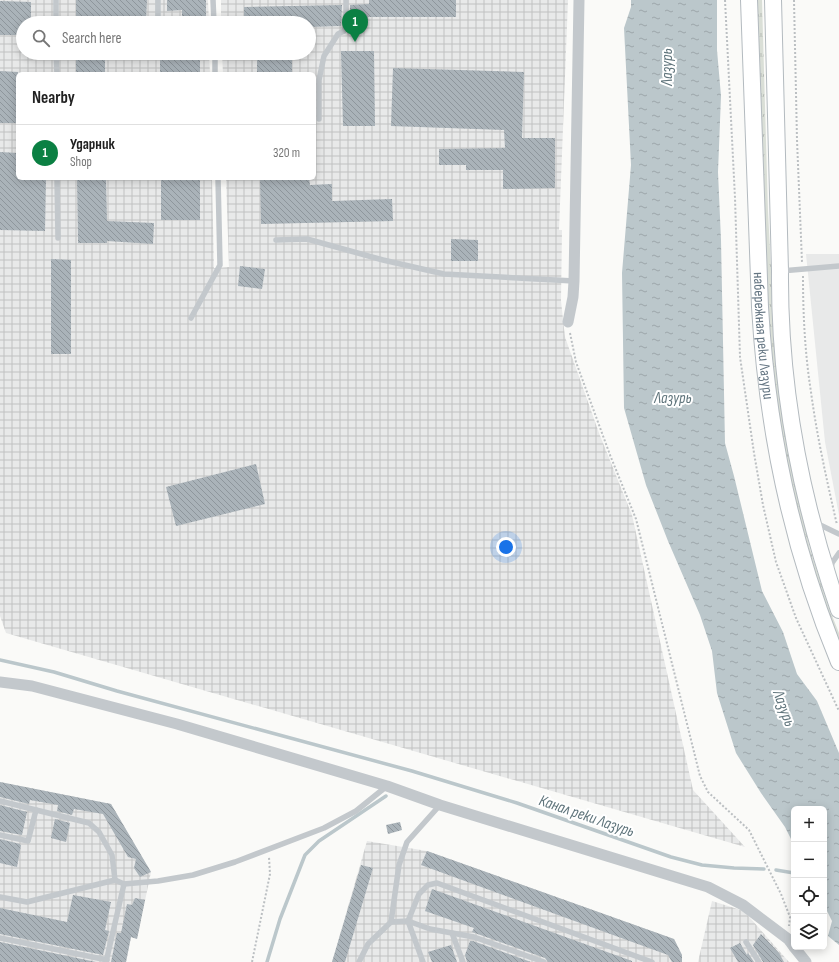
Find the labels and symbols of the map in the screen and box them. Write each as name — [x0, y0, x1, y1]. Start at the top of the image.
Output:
pin: 1 — [342, 9, 368, 42]
water label: Лазурь — [658, 48, 677, 87]
street label: набережная реки Лазури — [749, 272, 778, 401]
water label: Лазурь — [653, 389, 692, 408]
your location — [496, 537, 516, 557]
water label: Лазурь — [768, 687, 799, 729]
water label: Канал реки Лазурь — [536, 791, 637, 842]

